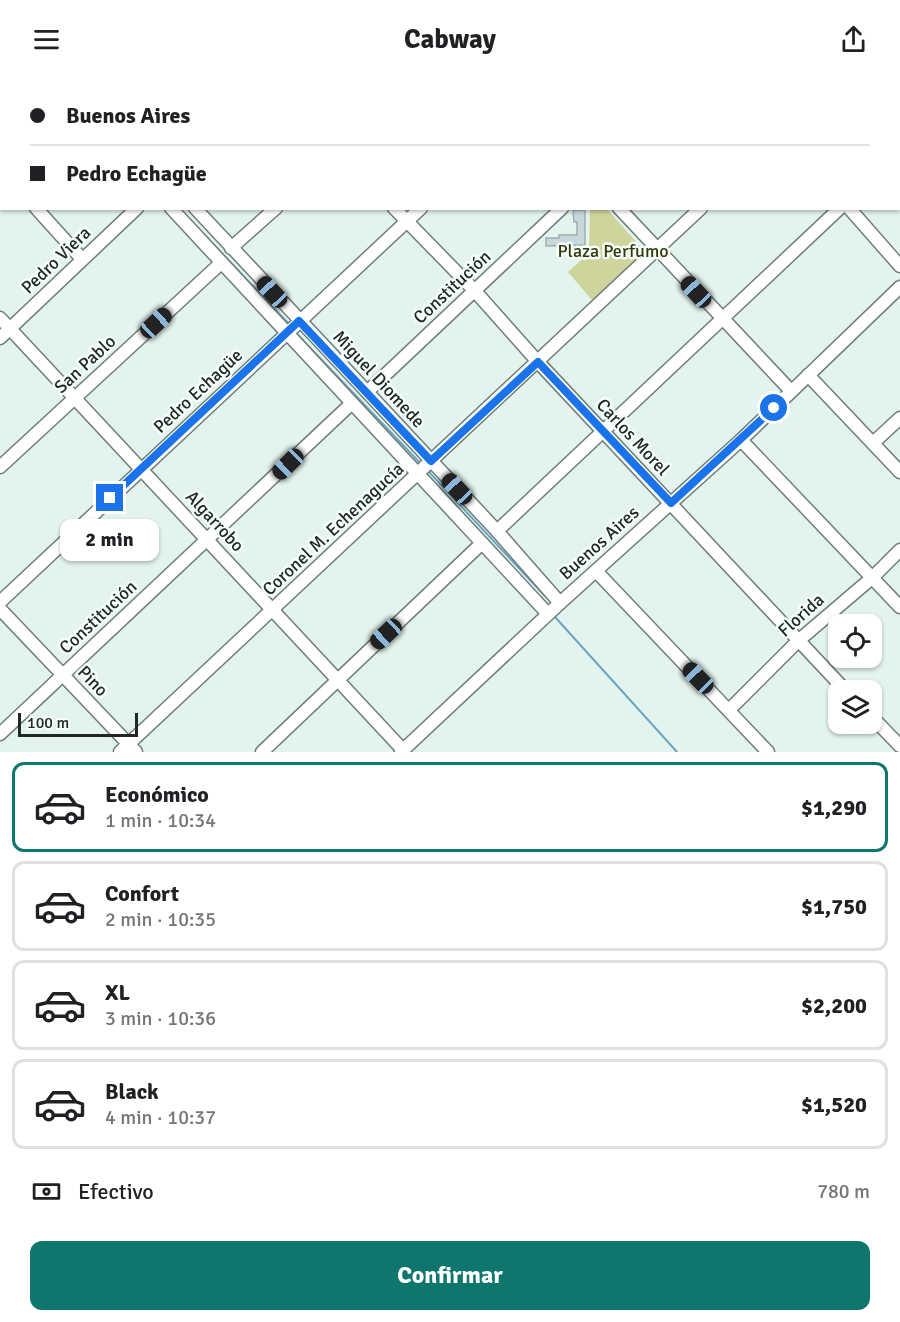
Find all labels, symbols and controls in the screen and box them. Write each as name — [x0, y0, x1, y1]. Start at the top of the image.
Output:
icon: menu — [30, 23, 63, 56]
text: Cabway — [404, 23, 496, 56]
icon: share — [837, 23, 870, 56]
text: Buenos Aires — [66, 102, 190, 129]
text: Pedro Echagüe — [66, 160, 207, 187]
street label: Pedro Viera — [17, 222, 95, 298]
park label: Plaza Perfumo — [557, 240, 669, 262]
street label: Constitución — [409, 246, 495, 328]
car — [253, 273, 291, 311]
car — [677, 273, 715, 311]
car — [137, 304, 175, 342]
street label: Miguel Diomede — [328, 326, 430, 432]
street label: San Pablo — [50, 330, 120, 398]
street label: Pedro Echagüe — [149, 344, 247, 438]
street label: Carlos Morel — [592, 394, 674, 480]
route start — [760, 394, 787, 421]
car — [269, 445, 307, 483]
street label: Coronel M. Echenagucía — [258, 458, 408, 600]
car — [438, 470, 476, 508]
route end — [96, 484, 123, 511]
street label: Algarrobo — [181, 486, 249, 556]
street label: Buenos Aires — [555, 501, 644, 585]
callout: 2 min — [60, 519, 160, 561]
text: 2 min — [85, 527, 134, 552]
street label: Constitución — [55, 576, 141, 658]
street label: Florida — [773, 589, 829, 641]
map controls — [828, 614, 882, 734]
button: locate — [828, 614, 882, 668]
car — [367, 615, 405, 653]
car — [679, 659, 717, 697]
street label: Pino — [73, 661, 113, 701]
button: layers — [828, 680, 882, 734]
scale bar — [18, 710, 138, 738]
text: 100 m — [27, 713, 69, 733]
icon: car — [33, 780, 87, 834]
text: Económico — [105, 781, 209, 808]
text: $1,290 — [801, 794, 867, 821]
text: 1 min · 10:34 — [105, 808, 216, 833]
icon: car — [33, 879, 87, 933]
text: Confort — [105, 880, 179, 907]
text: $1,750 — [801, 893, 867, 920]
text: 2 min · 10:35 — [105, 907, 216, 932]
icon: car — [33, 978, 87, 1032]
text: XL — [105, 979, 130, 1006]
text: $2,200 — [801, 992, 867, 1019]
text: 3 min · 10:36 — [105, 1006, 216, 1031]
icon: car — [33, 1077, 87, 1131]
text: Black — [105, 1078, 159, 1105]
text: $1,520 — [801, 1091, 867, 1118]
text: 4 min · 10:37 — [105, 1105, 216, 1130]
icon: cash — [30, 1175, 63, 1208]
text: Efectivo — [78, 1178, 154, 1205]
text: 780 m — [817, 1179, 870, 1204]
button: Confirmar — [30, 1241, 870, 1310]

